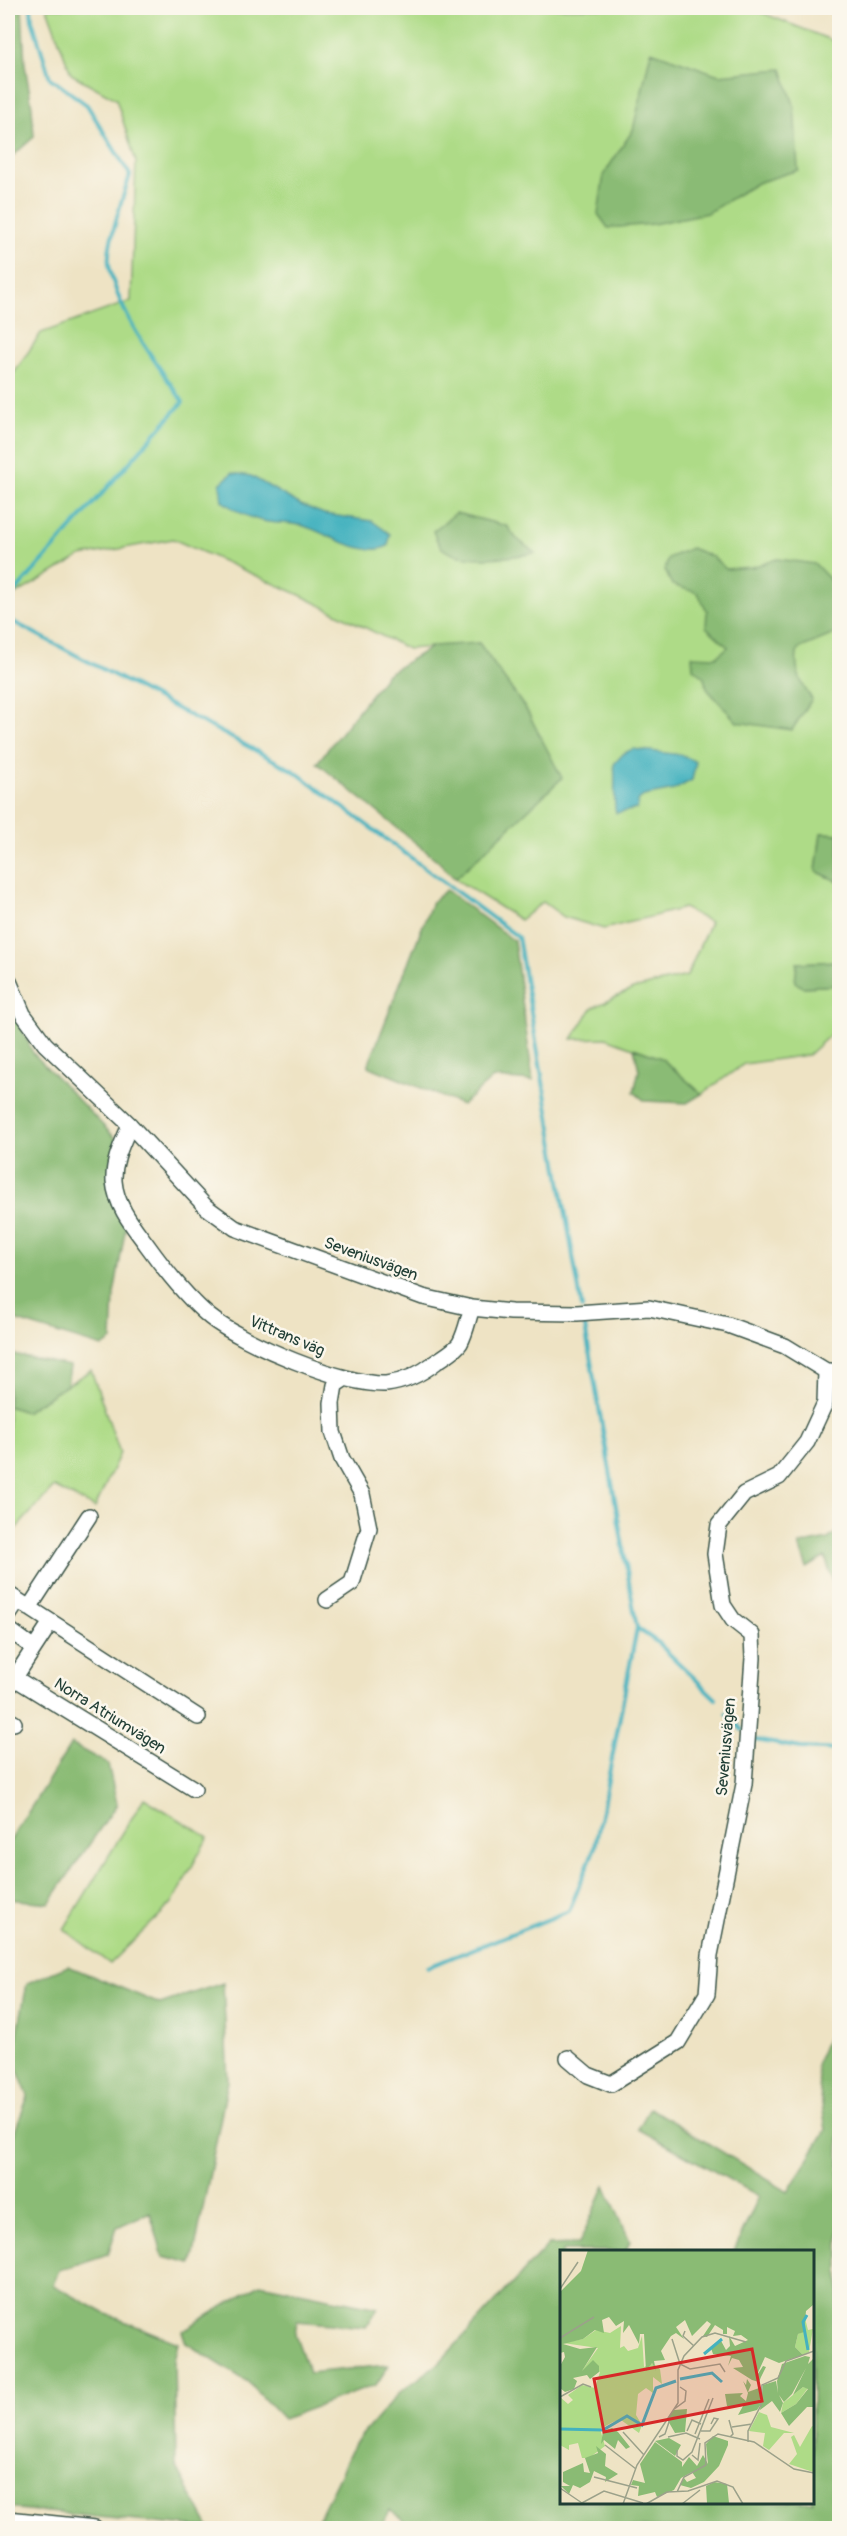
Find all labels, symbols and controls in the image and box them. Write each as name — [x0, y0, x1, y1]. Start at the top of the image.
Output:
street label: Seveniusvägen — [321, 1233, 421, 1285]
street label: Vittrans väg — [246, 1311, 328, 1361]
street label: Norra Atriumvägen — [50, 1673, 170, 1759]
street label: Seveniusvägen — [712, 1697, 740, 1797]
inset map — [560, 2250, 814, 2503]

